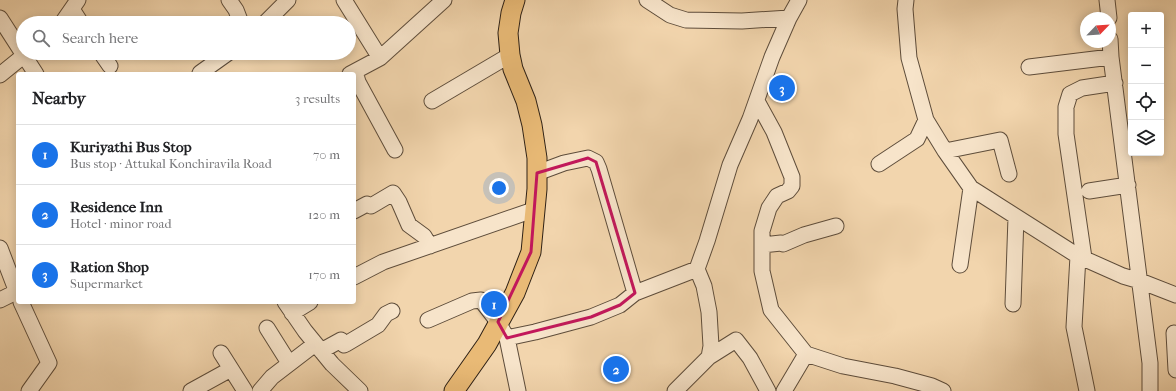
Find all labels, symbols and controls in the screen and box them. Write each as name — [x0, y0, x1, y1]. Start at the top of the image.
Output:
north arrow — [1080, 12, 1116, 48]
map controls — [1128, 12, 1164, 156]
button: + — [1128, 12, 1164, 48]
search box — [16, 16, 356, 60]
icon: search — [30, 27, 52, 49]
text: Search here — [62, 29, 138, 47]
button: − — [1128, 48, 1164, 84]
pin: 3 — [769, 73, 795, 103]
button: locate — [1128, 84, 1164, 120]
text: Nearby — [32, 88, 86, 108]
text: 3 results — [295, 91, 340, 106]
button: layers — [1128, 120, 1164, 156]
text: Kuriyathi Bus Stop — [70, 138, 192, 156]
text: 1 — [43, 147, 47, 162]
text: 70 m — [313, 147, 340, 162]
text: Bus stop · Attukal Konchiravila Road — [70, 156, 272, 171]
your location — [489, 178, 509, 198]
text: Residence Inn — [70, 198, 163, 216]
text: 2 — [42, 207, 48, 222]
text: 120 m — [308, 207, 340, 222]
text: Hotel · minor road — [70, 216, 172, 231]
text: Ration Shop — [70, 258, 149, 276]
text: 3 — [42, 267, 48, 282]
text: 170 m — [308, 267, 340, 282]
text: Supermarket — [70, 276, 143, 291]
pin: 1 — [481, 289, 507, 319]
pin: 2 — [603, 354, 629, 384]

